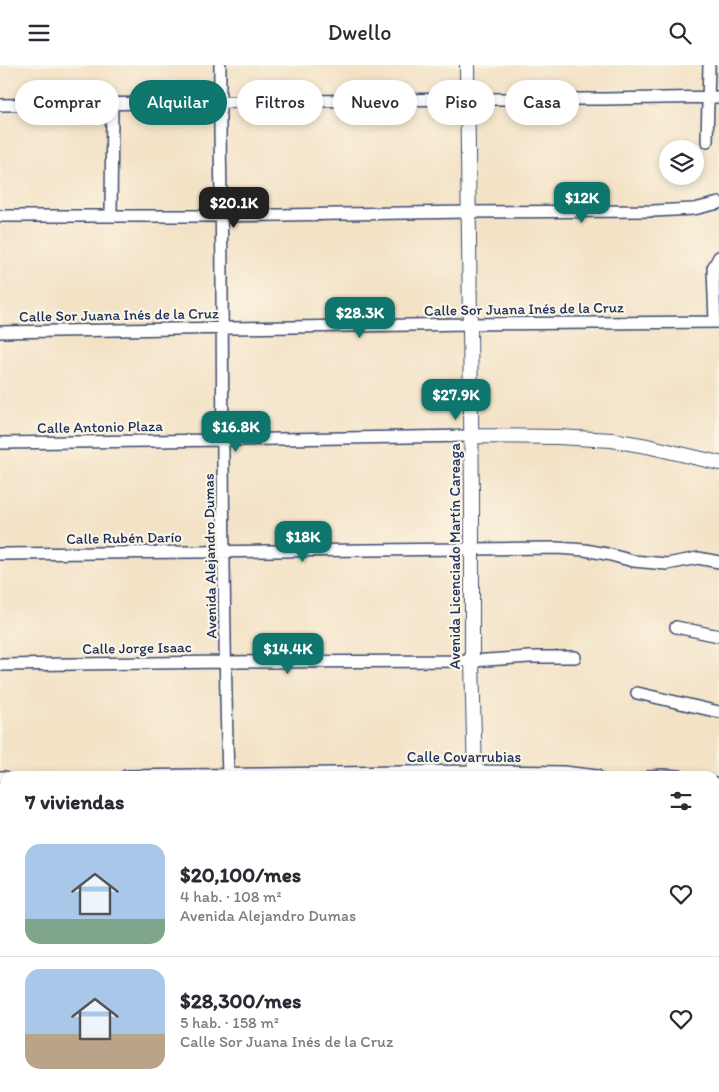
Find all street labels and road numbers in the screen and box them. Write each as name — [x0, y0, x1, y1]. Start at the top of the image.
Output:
street label: Calle Sor Juana Inés de la Cruz — [424, 298, 624, 320]
street label: Calle Sor Juana Inés de la Cruz — [19, 304, 219, 326]
street label: Calle Antonio Plaza — [37, 417, 163, 437]
street label: Avenida Licenciado Martín Careaga — [446, 443, 464, 669]
street label: Avenida Alejandro Dumas — [200, 473, 220, 639]
street label: Calle Rubén Darío — [66, 528, 182, 548]
street label: Calle Jorge Isaac — [82, 638, 192, 658]
street label: Calle Covarrubias — [407, 748, 522, 766]

